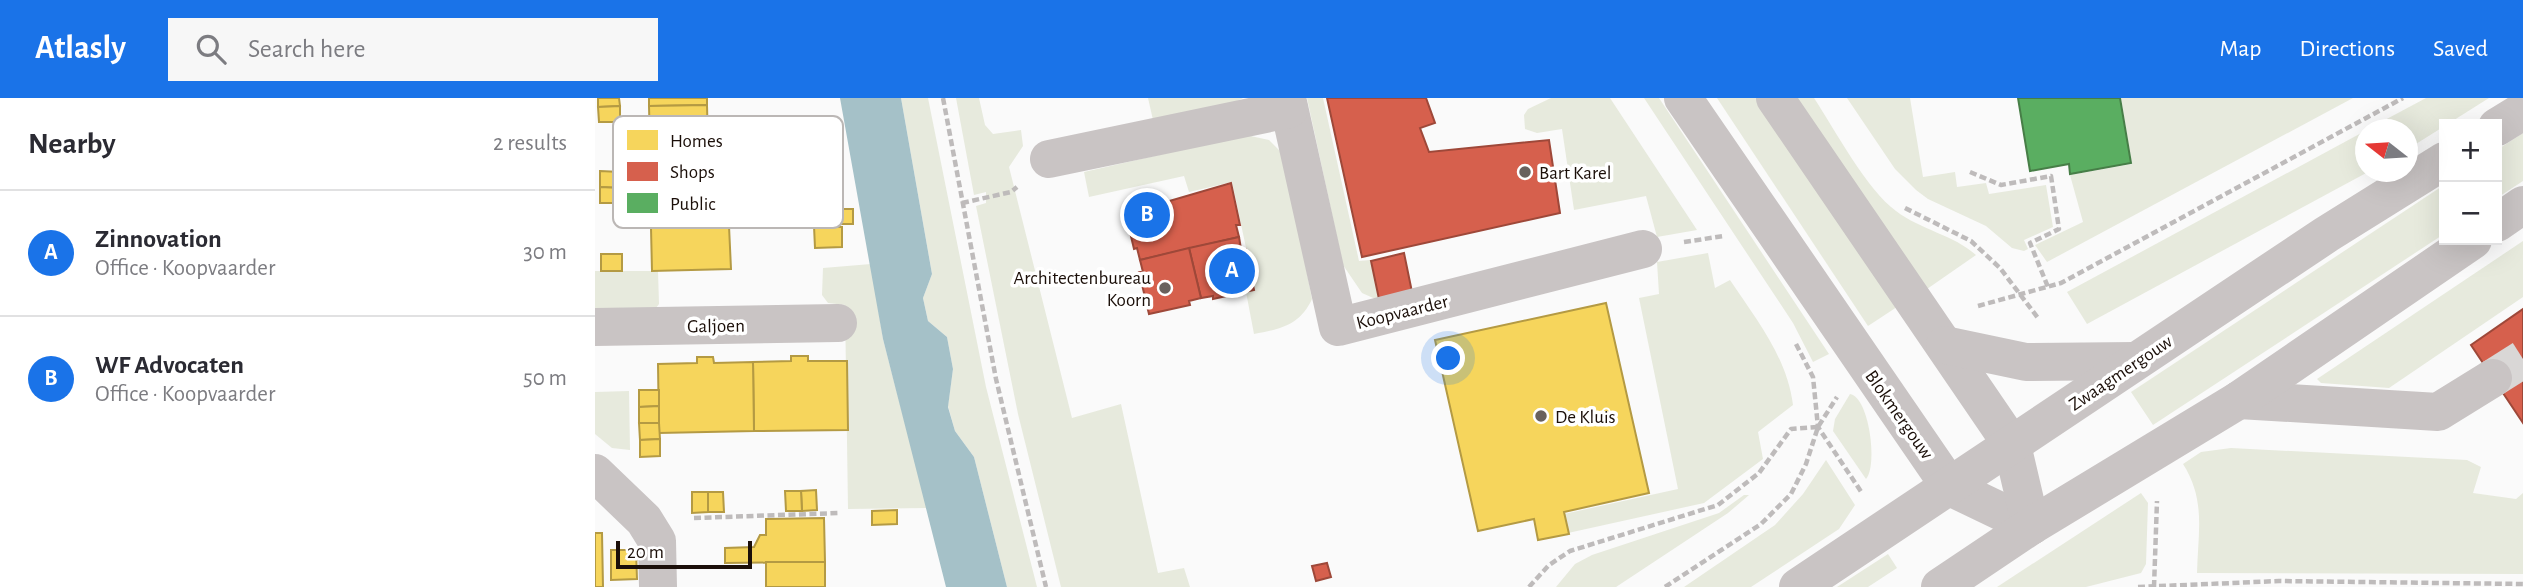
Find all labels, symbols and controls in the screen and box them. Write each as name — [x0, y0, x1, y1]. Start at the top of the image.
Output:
search box — [168, 18, 658, 81]
icon: search — [192, 30, 230, 68]
text: Atlasly — [35, 32, 126, 65]
text: Search here — [248, 36, 366, 62]
text: Map — [2219, 37, 2261, 61]
text: Directions — [2299, 37, 2395, 61]
text: Saved — [2433, 37, 2488, 61]
legend — [613, 116, 843, 228]
north arrow — [2355, 119, 2418, 182]
map controls — [2439, 119, 2502, 245]
button: + — [2439, 119, 2502, 182]
text: Nearby — [28, 129, 116, 159]
text: 2 results — [493, 132, 567, 155]
text: Homes — [670, 132, 723, 151]
text: Shops — [670, 163, 715, 182]
marker: Bart Karel — [1517, 164, 1533, 180]
place label: Bart Karel — [1539, 164, 1612, 183]
button: − — [2439, 182, 2502, 245]
pin: B — [1124, 189, 1170, 241]
text: Public — [670, 195, 716, 214]
text: Zinnovation — [95, 226, 222, 252]
text: A — [44, 241, 58, 264]
text: 30 m — [523, 241, 567, 264]
pin: A — [1209, 245, 1255, 297]
text: Office · Koopvaarder — [95, 257, 275, 280]
place label: Architectenbureau Koorn — [1013, 269, 1151, 310]
marker: Architectenbureau Koorn — [1157, 280, 1173, 296]
street label: Koopvaarder — [1354, 292, 1450, 333]
street label: Galjoen — [687, 316, 745, 337]
street label: Zwaagmergouw — [2066, 332, 2176, 415]
your location — [1431, 341, 1465, 375]
text: WF Advocaten — [95, 352, 244, 378]
text: B — [44, 367, 58, 390]
text: 50 m — [523, 367, 567, 390]
street label: Blokmergouw — [1861, 367, 1936, 463]
text: Office · Koopvaarder — [95, 383, 275, 406]
marker: De Kluis — [1533, 408, 1549, 424]
place label: De Kluis — [1555, 408, 1616, 427]
scale bar — [616, 538, 753, 570]
text: 20 m — [627, 543, 664, 562]

